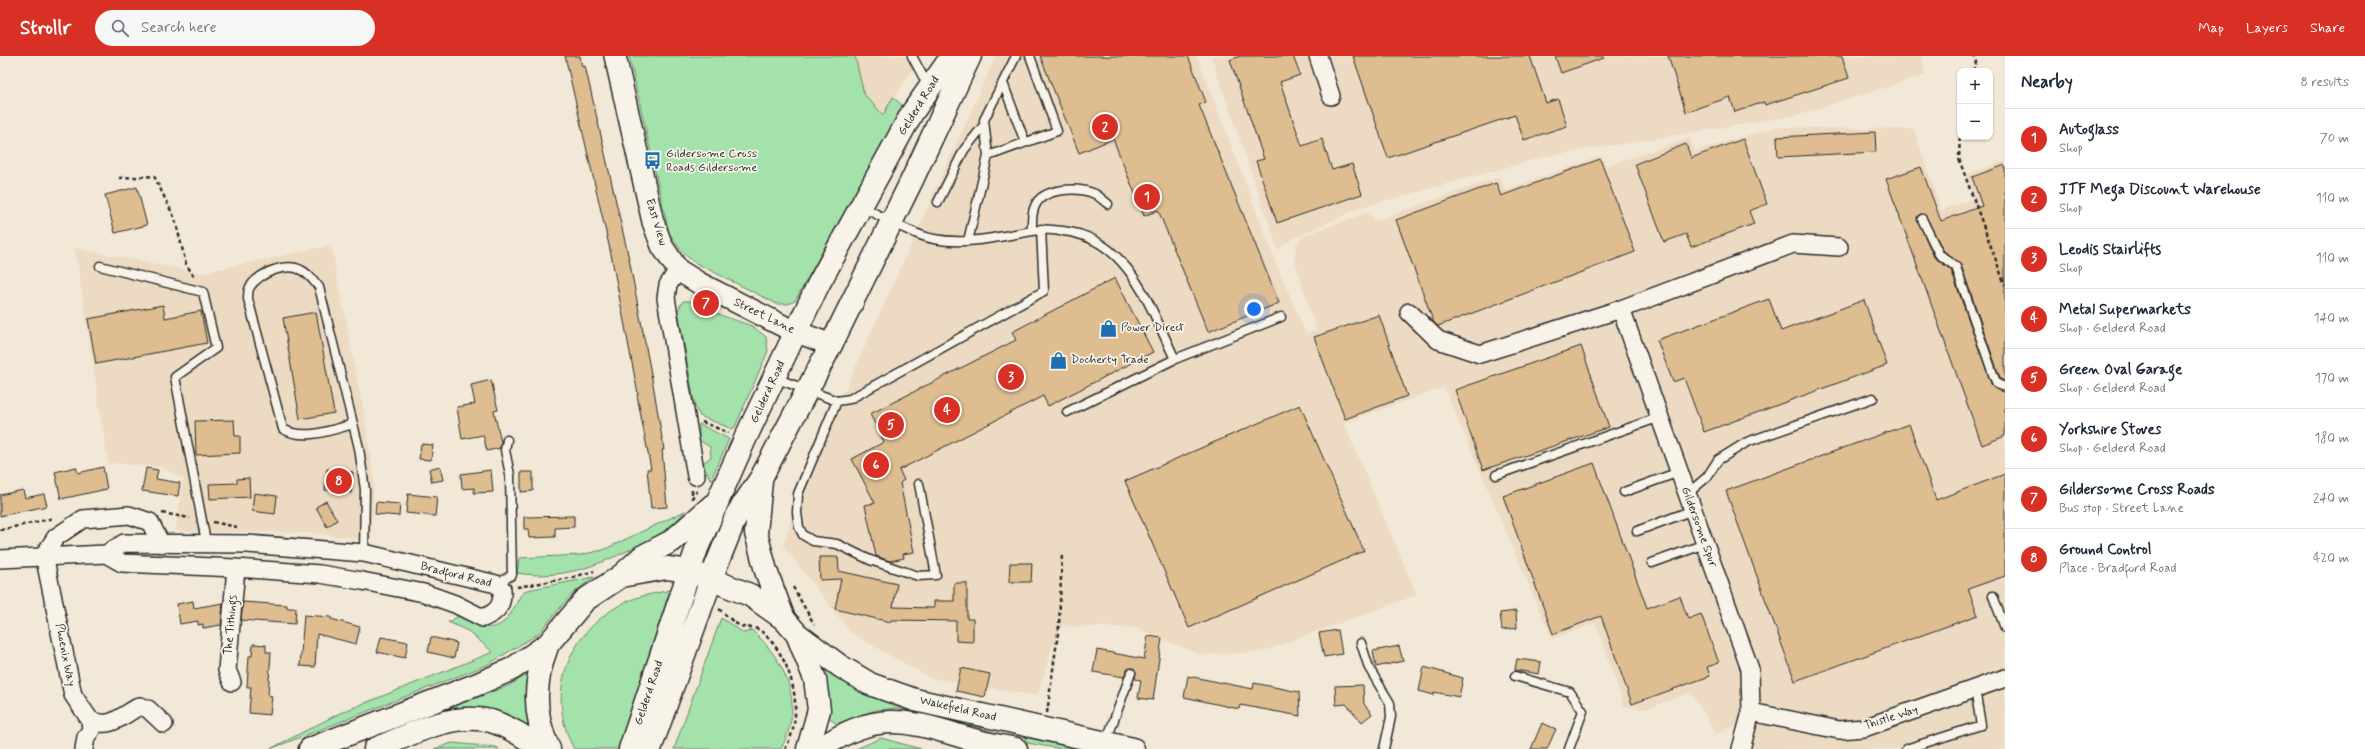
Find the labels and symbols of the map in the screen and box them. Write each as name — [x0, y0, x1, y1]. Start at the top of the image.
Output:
street label: Gelderd Road — [894, 73, 944, 139]
pin: 2 — [1092, 112, 1118, 142]
place label: Gildersome Cross Roads Gildersome — [666, 146, 757, 176]
bus stop icon: Gildersome Cross Roads Gildersome — [643, 151, 663, 171]
pin: 1 — [1134, 182, 1160, 212]
street label: East View — [641, 197, 671, 248]
pin: 7 — [693, 288, 719, 318]
street label: Street Lane — [731, 294, 797, 338]
your location — [1244, 299, 1264, 319]
shop icon: Power Direct — [1098, 318, 1118, 338]
place label: Power Direct — [1121, 320, 1184, 336]
shop icon: Docherty Trade — [1048, 350, 1068, 370]
place label: Docherty Trade — [1071, 352, 1149, 368]
street label: Gelderd Road — [747, 358, 789, 426]
pin: 3 — [998, 362, 1024, 392]
pin: 4 — [934, 395, 960, 425]
pin: 5 — [878, 410, 904, 440]
pin: 6 — [863, 450, 889, 480]
pin: 8 — [326, 466, 352, 496]
street label: Gildersome Spur — [1677, 485, 1721, 570]
street label: Bradford Road — [419, 558, 493, 593]
street label: The Tithings — [220, 594, 243, 656]
street label: Phoenix Way — [51, 622, 79, 688]
street label: Gelderd Road — [630, 659, 668, 727]
street label: Wakefield Road — [918, 692, 998, 726]
street label: Thistle Way — [1862, 702, 1920, 734]

